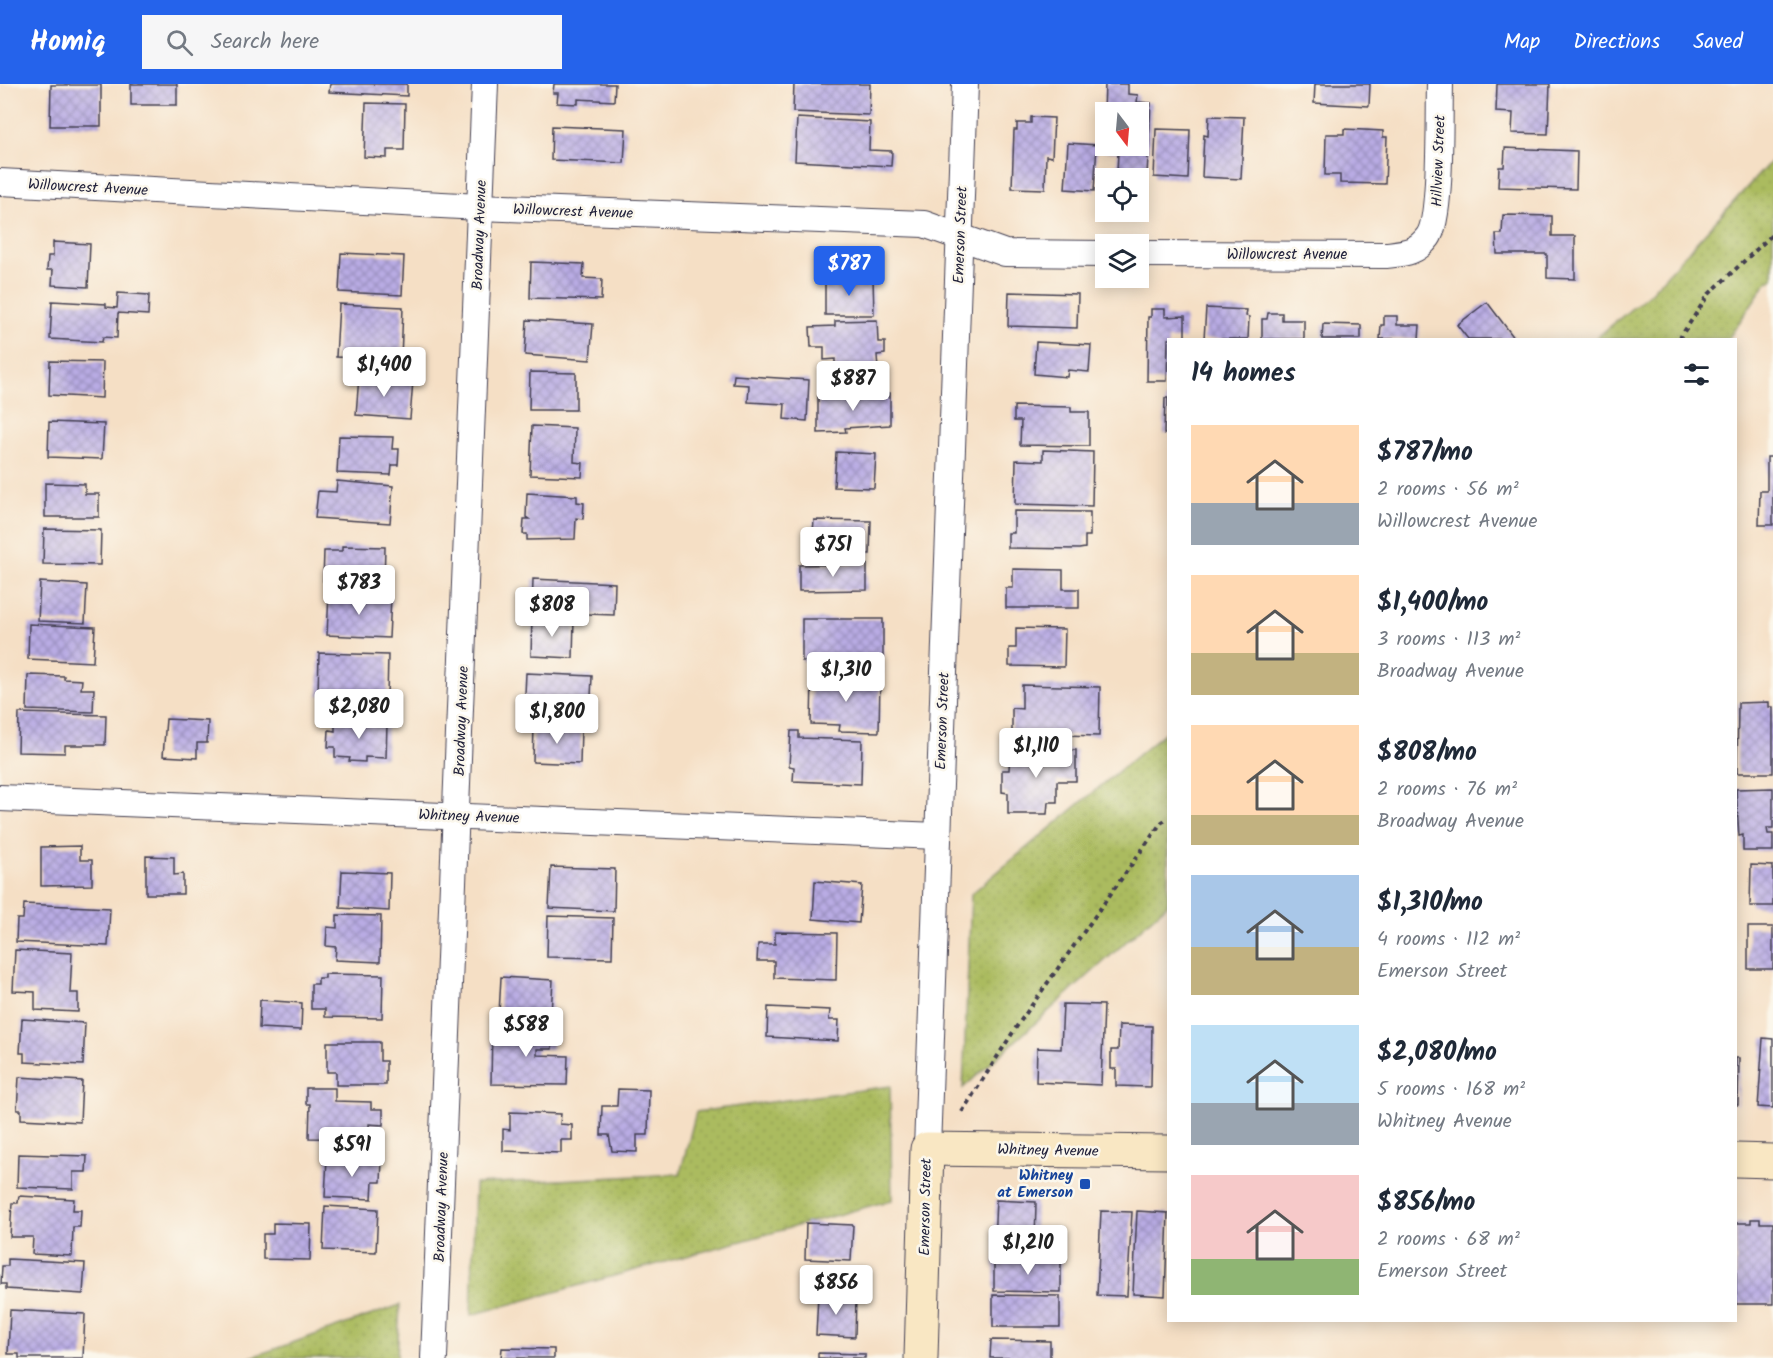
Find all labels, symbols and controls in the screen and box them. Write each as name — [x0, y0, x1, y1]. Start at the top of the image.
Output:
search box — [142, 15, 562, 69]
text: Homiq — [30, 20, 106, 65]
text: Search here — [211, 25, 319, 60]
icon: search — [163, 26, 196, 59]
text: Map — [1504, 26, 1540, 59]
text: Directions — [1573, 26, 1660, 59]
text: Saved — [1693, 26, 1743, 59]
north arrow — [1095, 102, 1149, 156]
map controls — [1095, 102, 1149, 288]
street label: Hillview Street — [1425, 115, 1453, 207]
button: locate — [1095, 168, 1149, 222]
street label: Willowcrest Avenue — [27, 173, 149, 203]
street label: Broadway Avenue — [466, 179, 494, 291]
street label: Emerson Street — [947, 186, 975, 284]
street label: Willowcrest Avenue — [512, 198, 634, 226]
button: layers — [1095, 234, 1149, 288]
street label: Willowcrest Avenue — [1227, 243, 1347, 267]
pin: $787 — [813, 246, 885, 297]
text: $787 — [828, 249, 870, 281]
pin: $1,400 — [335, 347, 433, 398]
text: $1,400 — [357, 350, 411, 382]
text: 14 homes — [1191, 353, 1296, 395]
icon: filters — [1680, 358, 1713, 391]
pin: $887 — [817, 361, 889, 412]
text: $887 — [831, 364, 875, 396]
text: $787/mo — [1377, 432, 1473, 474]
icon: home — [1239, 449, 1311, 521]
text: 2 rooms · 56 m² — [1377, 474, 1519, 506]
text: Willowcrest Avenue — [1377, 506, 1537, 538]
pin: $751 — [797, 527, 869, 578]
text: $751 — [814, 530, 852, 562]
pin: $783 — [323, 565, 395, 616]
text: $783 — [337, 568, 381, 600]
text: $1,400/mo — [1377, 582, 1488, 624]
pin: $808 — [516, 587, 588, 638]
text: $808 — [529, 590, 575, 622]
icon: home — [1239, 599, 1311, 671]
text: 3 rooms · 113 m² — [1377, 624, 1520, 656]
pin: $1,310 — [797, 652, 895, 703]
text: $1,310 — [821, 655, 871, 687]
text: Broadway Avenue — [1377, 656, 1524, 688]
street label: Broadway Avenue — [448, 665, 476, 777]
street label: Emerson Street — [929, 672, 957, 770]
pin: $2,080 — [310, 689, 408, 740]
text: $2,080 — [328, 692, 390, 724]
pin: $1,800 — [508, 694, 606, 745]
text: $1,800 — [529, 697, 585, 729]
pin: $1,110 — [987, 728, 1085, 779]
text: $1,110 — [1013, 731, 1059, 763]
text: $808/mo — [1377, 732, 1477, 774]
icon: home — [1239, 749, 1311, 821]
text: 2 rooms · 76 m² — [1377, 774, 1517, 806]
street label: Whitney Avenue — [418, 803, 520, 831]
text: Broadway Avenue — [1377, 806, 1524, 838]
text: $1,310/mo — [1377, 882, 1483, 924]
icon: home — [1239, 899, 1311, 971]
text: 4 rooms · 112 m² — [1377, 924, 1520, 956]
text: Emerson Street — [1377, 956, 1507, 988]
pin: $588 — [490, 1007, 562, 1058]
text: $588 — [503, 1010, 549, 1042]
text: $2,080/mo — [1377, 1032, 1497, 1074]
icon: home — [1239, 1049, 1311, 1121]
text: 5 rooms · 168 m² — [1377, 1074, 1525, 1106]
text: Whitney Avenue — [1377, 1106, 1512, 1138]
pin: $591 — [316, 1127, 388, 1178]
text: $591 — [333, 1130, 371, 1162]
street label: Whitney Avenue — [997, 1138, 1099, 1164]
street label: Broadway Avenue — [428, 1151, 456, 1263]
street label: Emerson Street — [913, 1158, 939, 1256]
place label: Whitney at Emerson — [997, 1164, 1073, 1205]
marker: Whitney at Emerson — [1078, 1177, 1092, 1191]
text: $856/mo — [1377, 1182, 1475, 1224]
icon: home — [1239, 1199, 1311, 1271]
text: 2 rooms · 68 m² — [1377, 1224, 1520, 1256]
pin: $1,210 — [979, 1225, 1077, 1276]
text: $1,210 — [1002, 1228, 1054, 1260]
text: Emerson Street — [1377, 1256, 1507, 1288]
pin: $856 — [800, 1265, 872, 1316]
text: $856 — [814, 1268, 858, 1300]

